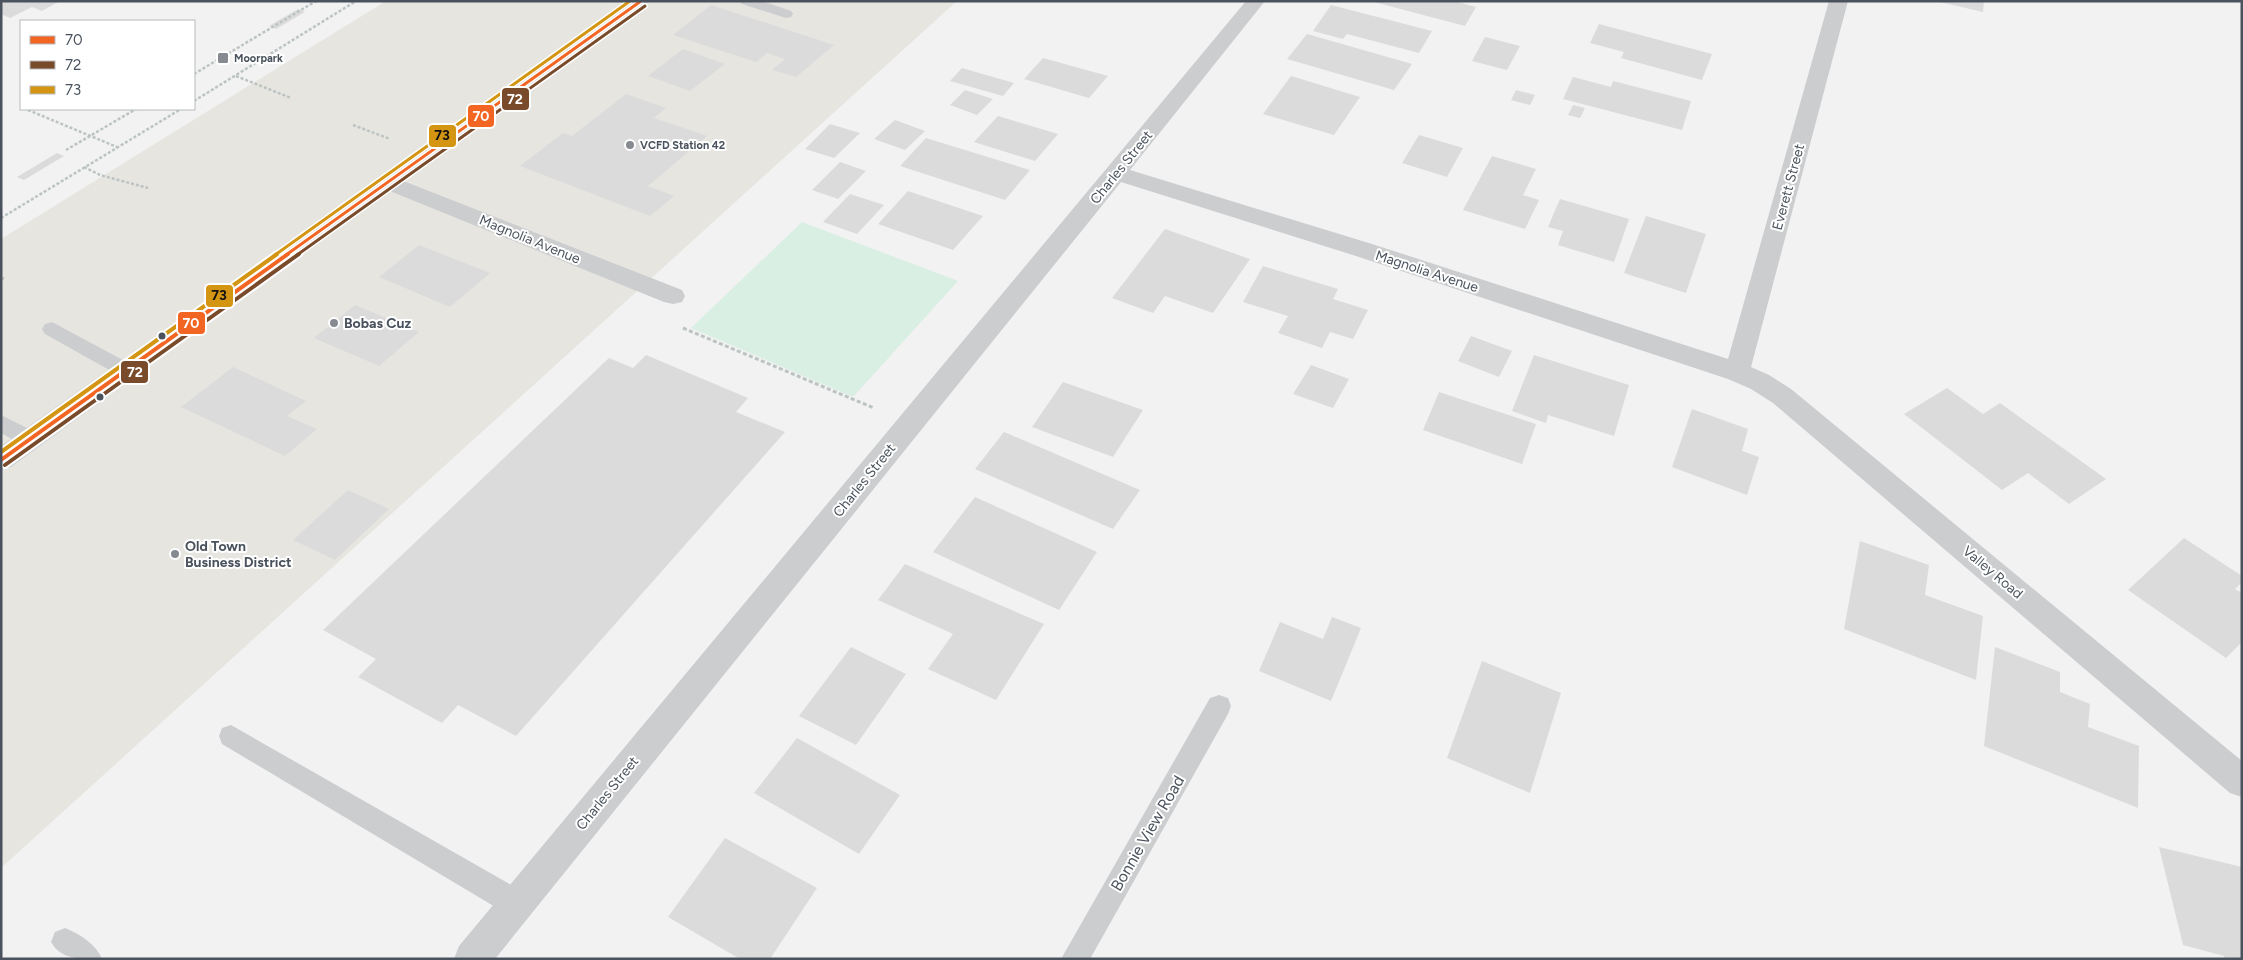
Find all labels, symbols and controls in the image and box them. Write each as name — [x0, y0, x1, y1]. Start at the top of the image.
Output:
legend — [20, 20, 195, 110]
text: 70 — [65, 31, 83, 49]
marker: Moorpark — [216, 51, 230, 65]
place label: Moorpark — [234, 52, 283, 65]
text: 72 — [65, 56, 81, 74]
text: 73 — [65, 81, 81, 99]
line badge: 72 — [501, 87, 530, 111]
text: 72 — [507, 91, 523, 108]
line badge: 70 — [467, 104, 495, 128]
text: 70 — [473, 108, 489, 125]
line badge: 73 — [428, 124, 457, 148]
text: 73 — [434, 127, 450, 144]
street label: Charles Street — [1087, 127, 1156, 208]
marker: VCFD Station 42 — [624, 139, 636, 151]
place label: VCFD Station 42 — [640, 139, 725, 152]
street label: Everett Street — [1769, 142, 1808, 232]
street label: Magnolia Avenue — [477, 211, 583, 268]
street label: Magnolia Avenue — [1373, 247, 1481, 296]
line badge: 73 — [205, 284, 234, 308]
text: 73 — [211, 287, 227, 304]
line badge: 70 — [177, 311, 206, 335]
text: 70 — [183, 315, 199, 332]
place label: Bobas Cuz — [344, 315, 411, 332]
marker: Bobas Cuz — [328, 317, 340, 329]
unlabelled marker — [157, 331, 167, 341]
line badge: 72 — [120, 360, 149, 384]
text: 72 — [127, 364, 143, 381]
unlabelled marker — [95, 392, 105, 402]
street label: Charles Street — [830, 440, 899, 521]
place label: Old Town Business District — [185, 538, 292, 571]
street label: Valley Road — [1959, 542, 2026, 602]
marker: Old Town Business District — [169, 548, 181, 560]
street label: Charles Street — [573, 753, 642, 834]
street label: Bonnie View Road — [1107, 772, 1188, 894]

